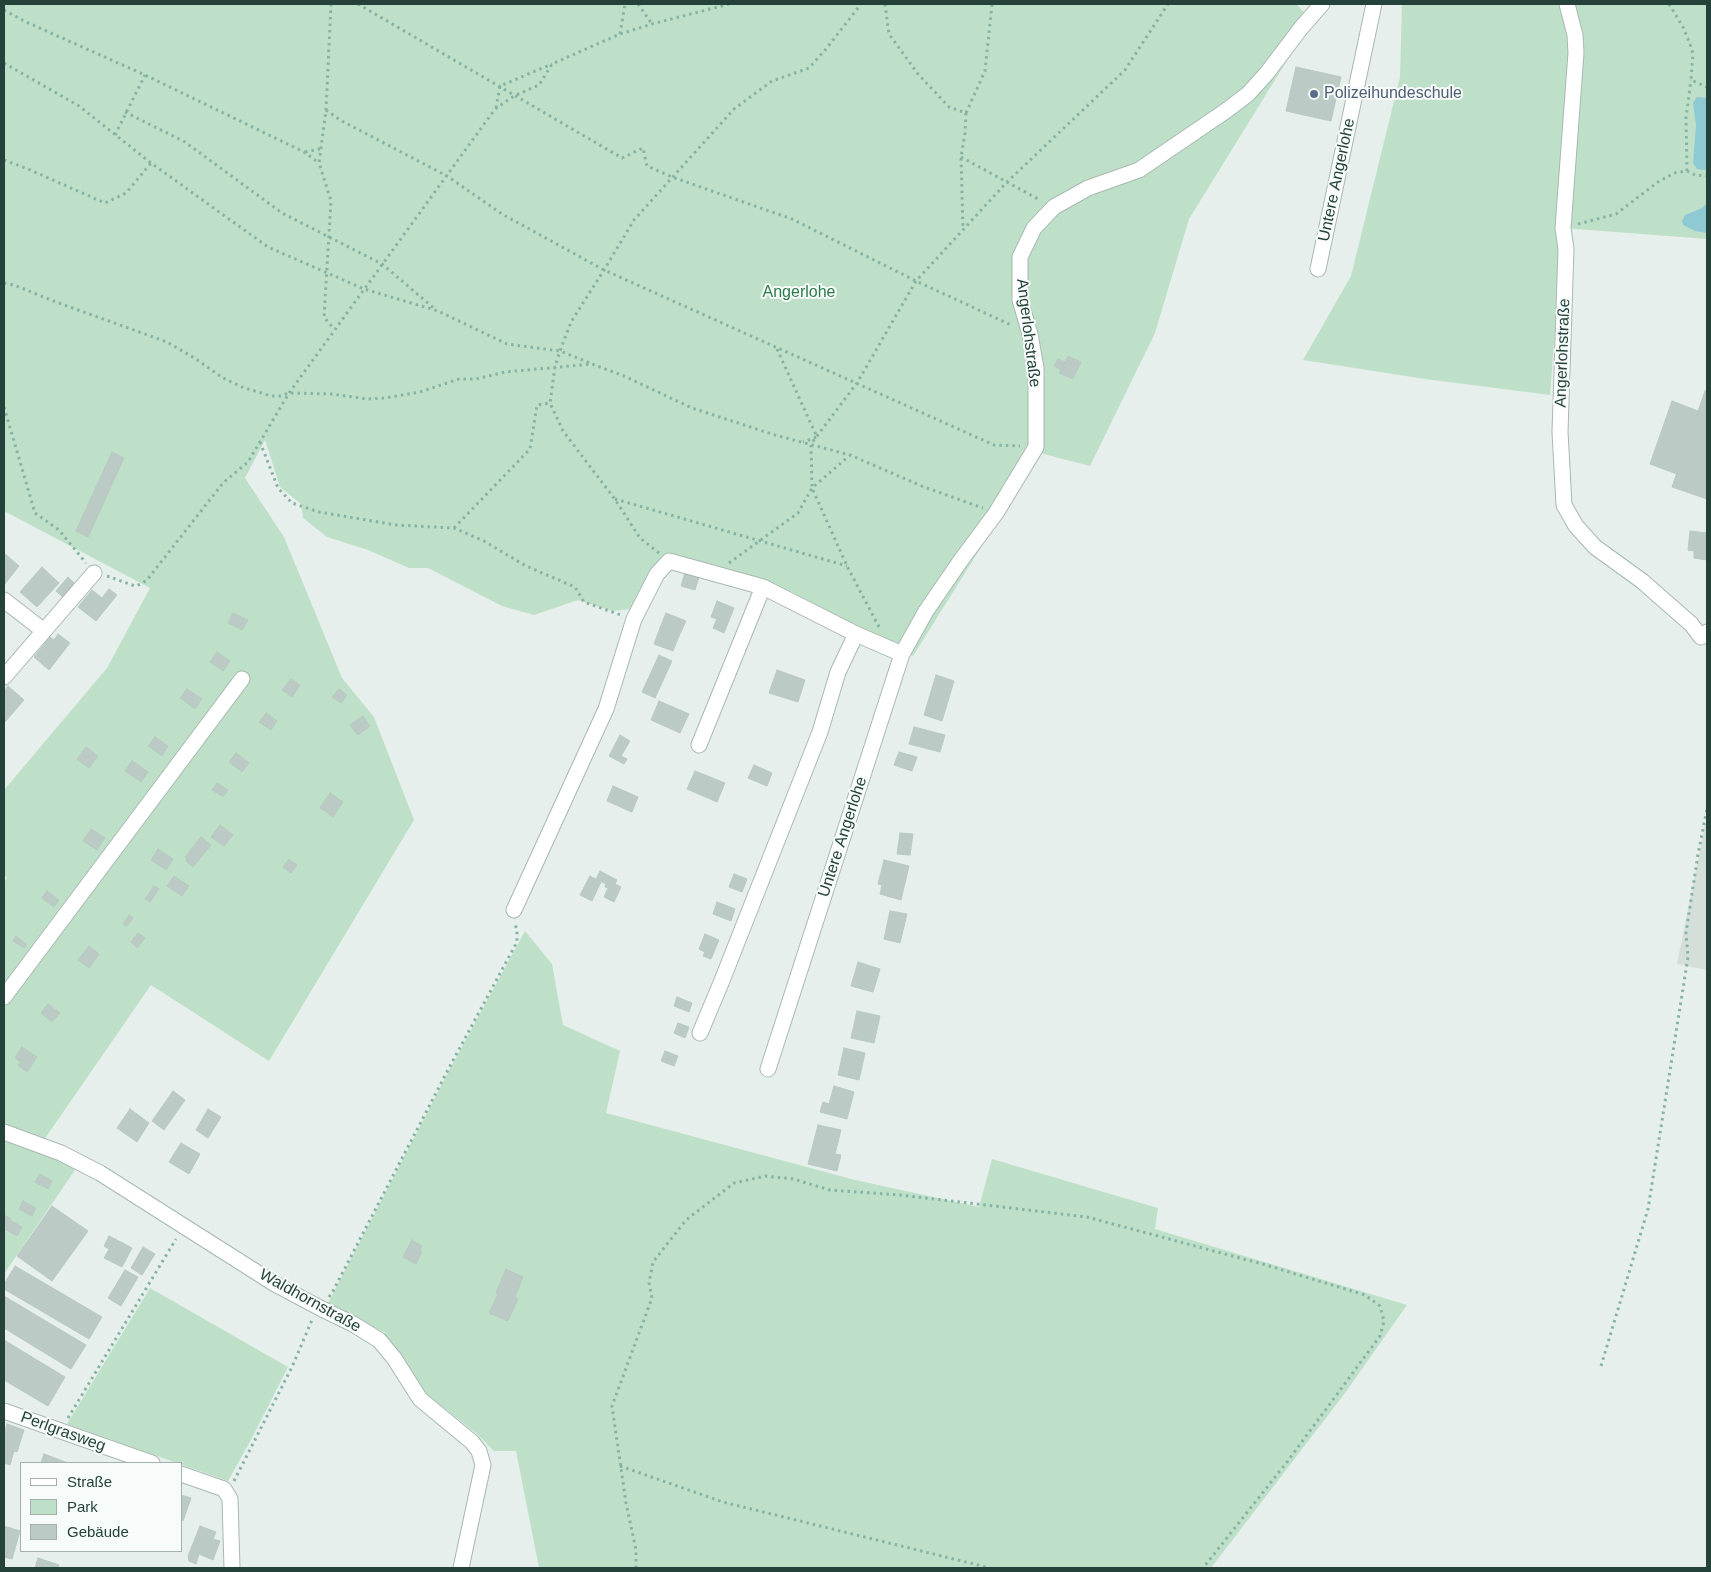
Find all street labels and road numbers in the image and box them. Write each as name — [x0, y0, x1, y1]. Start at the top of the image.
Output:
street label: Untere Angerlohe — [1315, 117, 1359, 243]
street label: Angerlohstraße — [1012, 278, 1044, 388]
street label: Angerlohstraße — [1551, 298, 1575, 408]
street label: Untere Angerlohe — [814, 774, 872, 900]
street label: Waldhornstraße — [256, 1265, 364, 1337]
street label: Perlgrasweg — [18, 1408, 108, 1456]

